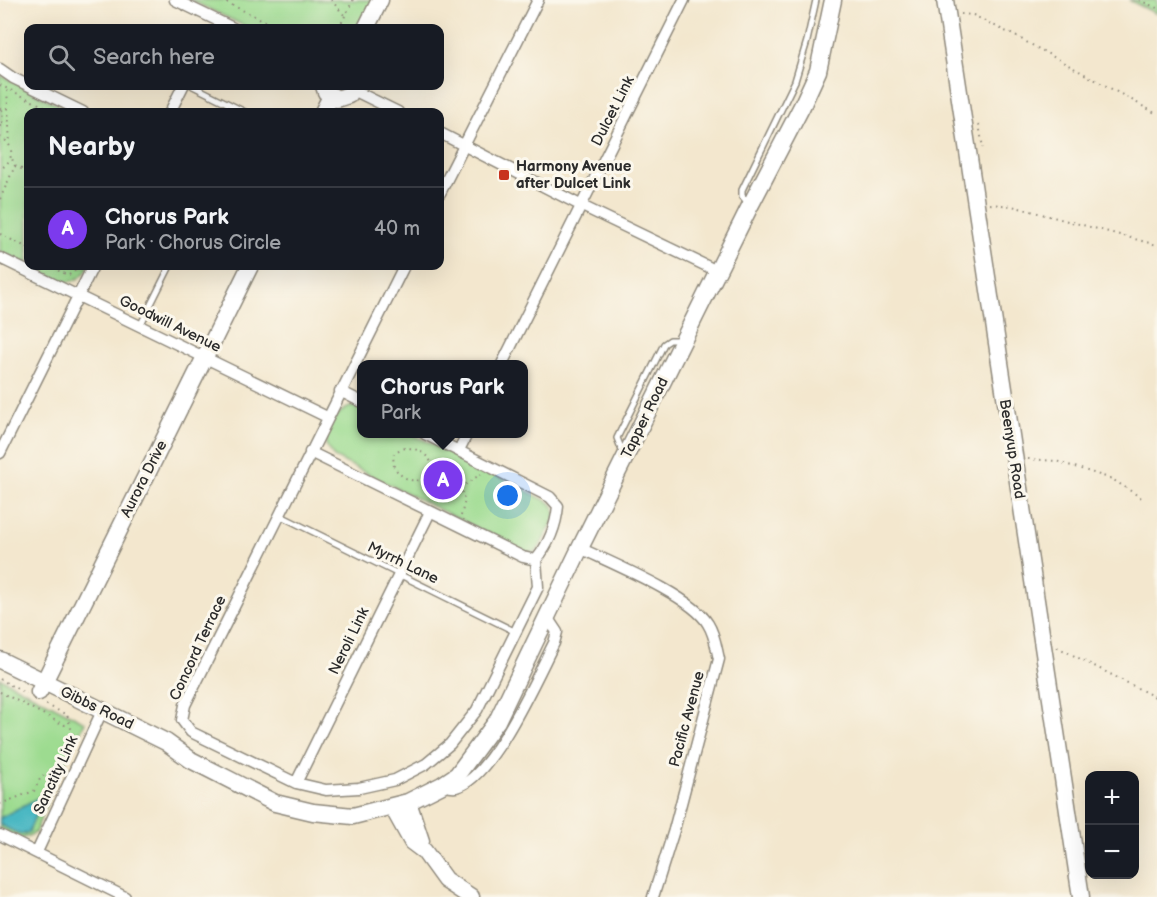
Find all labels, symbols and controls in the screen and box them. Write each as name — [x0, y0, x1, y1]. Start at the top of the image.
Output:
search box — [24, 24, 444, 90]
icon: search — [45, 41, 78, 74]
text: Search here — [93, 44, 215, 71]
street label: Dulcet Link — [587, 72, 639, 149]
text: Nearby — [48, 132, 135, 163]
place label: Harmony Avenue after Dulcet Link — [516, 157, 632, 193]
marker: Harmony Avenue after Dulcet Link — [497, 168, 511, 182]
text: Chorus Park — [105, 204, 229, 231]
text: A — [61, 217, 74, 241]
text: 40 m — [374, 217, 420, 241]
text: Park · Chorus Circle — [105, 231, 281, 255]
street label: Goodwill Avenue — [116, 291, 224, 357]
popup — [357, 360, 528, 438]
text: Chorus Park — [381, 374, 504, 401]
street label: Tapper Road — [617, 374, 673, 462]
street label: Beenyup Road — [995, 398, 1029, 500]
text: Park — [381, 401, 421, 425]
street label: Aurora Drive — [116, 437, 172, 521]
pin: A — [424, 458, 462, 502]
your location — [493, 481, 522, 510]
street label: Myrrh Lane — [364, 538, 442, 588]
street label: Concord Terrace — [165, 592, 231, 704]
street label: Neroli Link — [325, 604, 374, 678]
street label: Pacific Avenue — [665, 669, 709, 769]
street label: Gibbs Road — [57, 682, 137, 734]
street label: Sanctity Link — [30, 732, 83, 817]
map controls — [1085, 771, 1139, 879]
button: + — [1085, 771, 1139, 825]
button: − — [1085, 825, 1139, 879]

